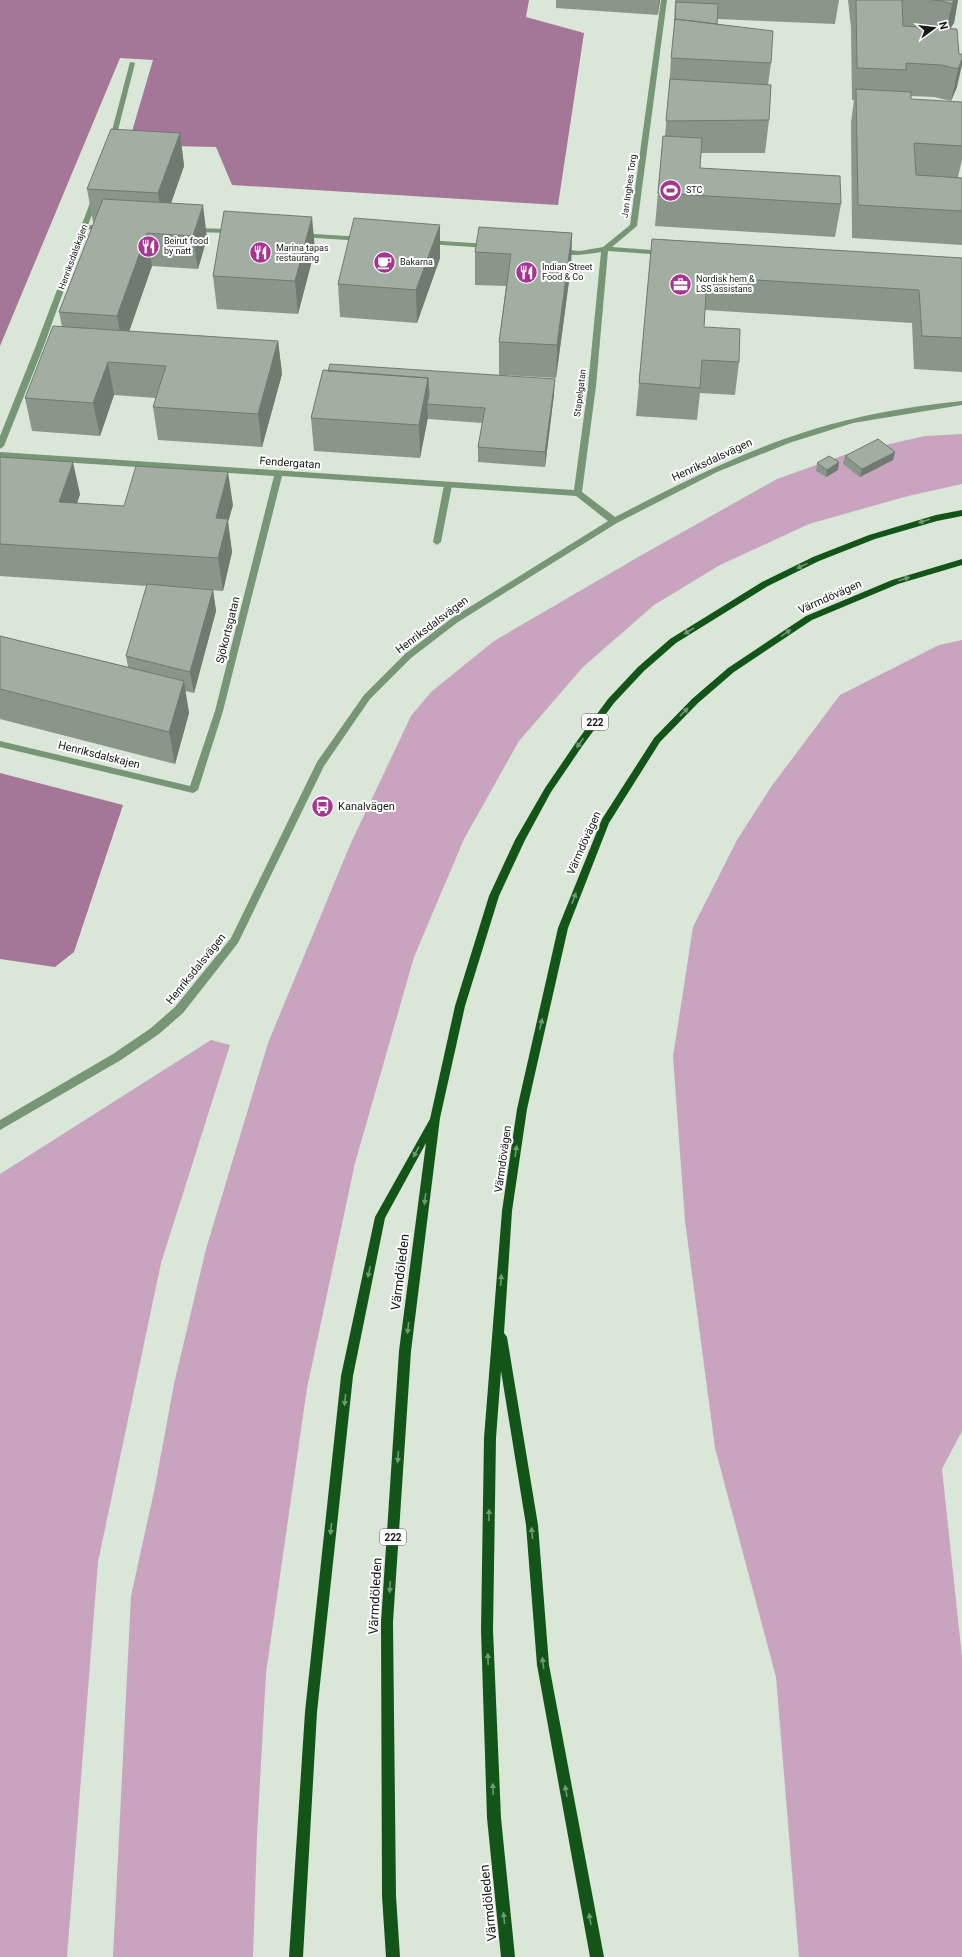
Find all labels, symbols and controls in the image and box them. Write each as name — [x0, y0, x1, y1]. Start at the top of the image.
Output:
north arrow — [914, 8, 954, 48]
text: N — [936, 20, 951, 31]
street label: Jan Inghes Torg — [620, 154, 638, 218]
sports icon: STC — [657, 177, 683, 203]
place label: STC — [686, 185, 703, 195]
street label: Henriksdalskajen — [57, 223, 89, 291]
restaurant icon: Beirut food by natt — [135, 233, 161, 259]
place label: Beirut food by natt — [164, 236, 208, 256]
restaurant icon: Marina tapas restaurang — [248, 240, 274, 266]
place label: Marina tapas restaurang — [276, 243, 329, 263]
cafe icon: Bakarna — [371, 249, 397, 275]
place label: Bakarna — [400, 257, 433, 267]
restaurant icon: Indian Street Food & Co — [513, 259, 539, 285]
place label: Indian Street Food & Co — [542, 262, 593, 282]
office icon: Nordisk hem & LSS assistans — [668, 271, 694, 297]
place label: Nordisk hem & LSS assistans — [696, 274, 755, 294]
street label: Stapelgatan — [572, 369, 588, 417]
street label: Henriksdalsvägen — [670, 436, 754, 484]
street label: Fendergatan — [259, 454, 321, 472]
one-way arrow — [918, 518, 930, 524]
one-way arrow — [796, 563, 808, 569]
one-way arrow — [898, 576, 910, 582]
street label: Värmdövägen — [796, 577, 864, 617]
street label: Henriksdalsvägen — [393, 594, 471, 656]
street label: Sjökortsgatan — [213, 595, 243, 665]
one-way arrow — [684, 627, 695, 634]
one-way arrow — [781, 629, 791, 637]
one-way arrow — [679, 707, 689, 717]
road number: 222 — [582, 714, 608, 730]
one-way arrow — [576, 738, 584, 748]
street label: Henriksdalskajen — [57, 739, 141, 771]
bus stop icon: Kanalvägen — [310, 793, 336, 819]
place label: Kanalvägen — [338, 800, 395, 813]
street label: Värmdövägen — [564, 809, 604, 877]
one-way arrow — [572, 892, 578, 904]
street label: Henriksdalsvägen — [163, 931, 229, 1007]
one-way arrow — [539, 1018, 545, 1030]
street label: Värmdövägen — [492, 1125, 514, 1193]
one-way arrow — [513, 1145, 519, 1157]
one-way arrow — [413, 1146, 419, 1158]
one-way arrow — [422, 1193, 428, 1205]
street label: Värmdöleden — [388, 1233, 412, 1311]
one-way arrow — [365, 1266, 371, 1278]
one-way arrow — [498, 1274, 505, 1287]
one-way arrow — [405, 1321, 411, 1334]
one-way arrow — [341, 1393, 348, 1406]
one-way arrow — [395, 1451, 402, 1463]
one-way arrow — [485, 1509, 492, 1521]
one-way arrow — [327, 1523, 334, 1535]
one-way arrow — [529, 1527, 536, 1539]
road number: 222 — [380, 1529, 406, 1545]
street label: Värmdöleden — [365, 1557, 385, 1635]
one-way arrow — [386, 1581, 393, 1593]
one-way arrow — [485, 1652, 491, 1665]
one-way arrow — [540, 1657, 547, 1669]
one-way arrow — [490, 1783, 497, 1795]
one-way arrow — [563, 1785, 569, 1797]
street label: Värmdöleden — [477, 1864, 499, 1942]
one-way arrow — [501, 1912, 508, 1924]
one-way arrow — [587, 1913, 593, 1925]

